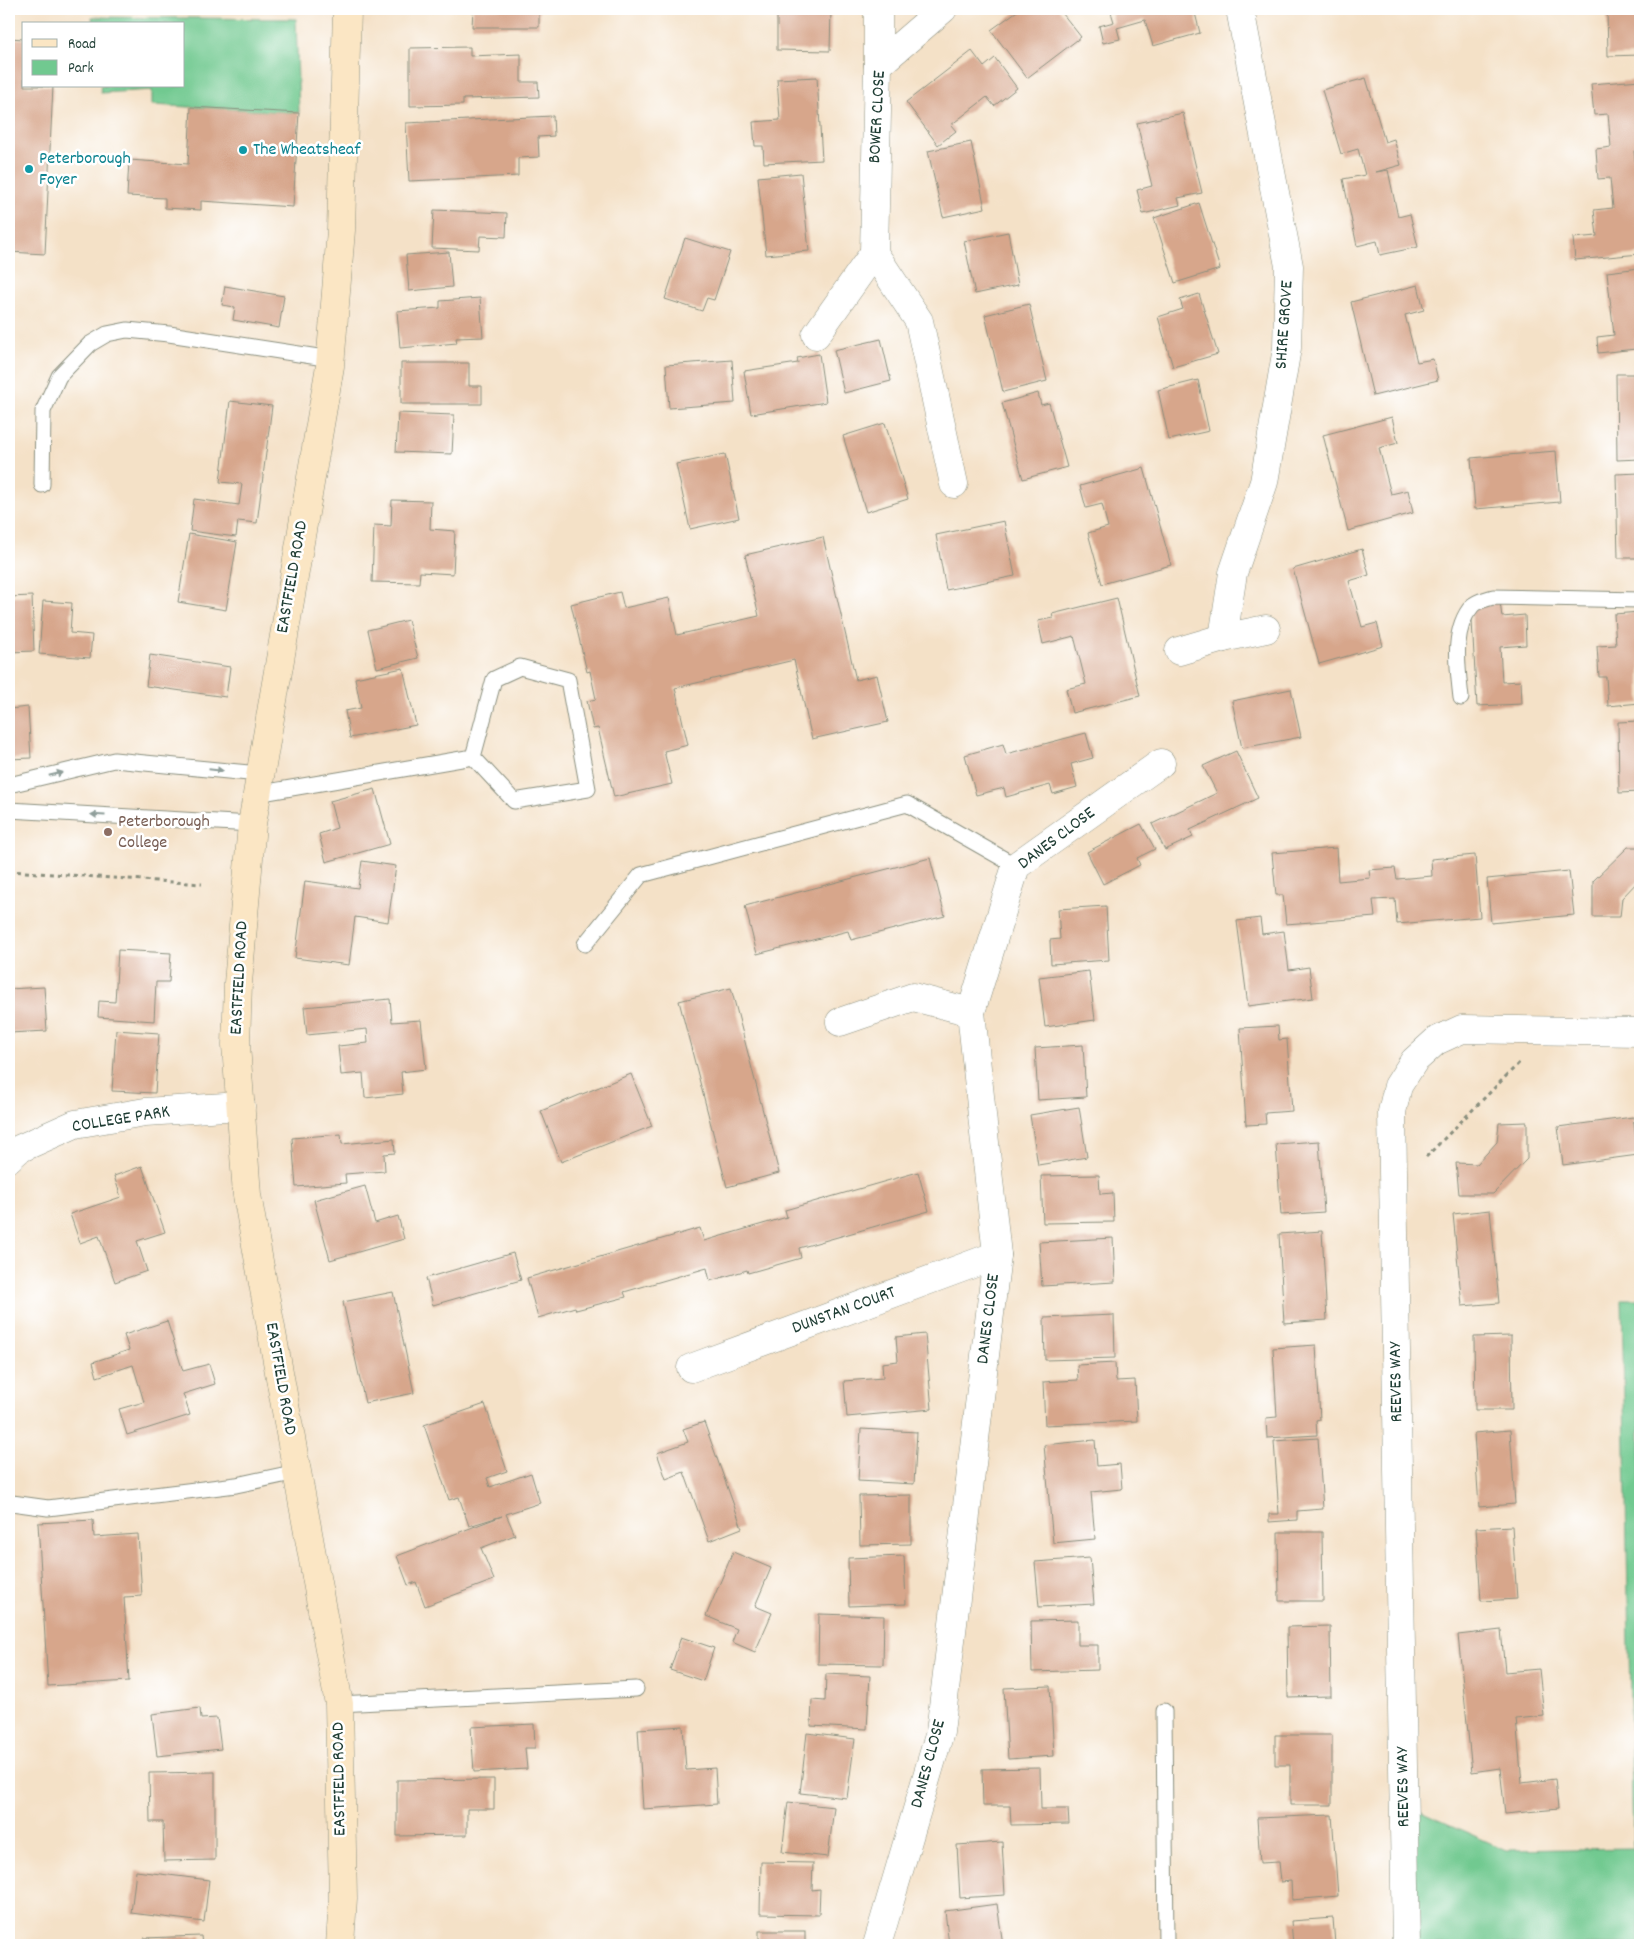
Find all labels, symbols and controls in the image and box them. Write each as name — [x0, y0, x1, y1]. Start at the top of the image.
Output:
legend — [22, 22, 185, 88]
text: Road — [68, 34, 96, 56]
text: Park — [68, 58, 94, 80]
street label: BOWER CLOSE — [863, 70, 893, 164]
place label: The Wheatsheaf — [253, 138, 361, 163]
marker: The Wheatsheaf — [237, 144, 249, 156]
place label: Peterborough Foyer — [39, 147, 131, 193]
marker: Peterborough Foyer — [23, 163, 35, 175]
street label: SHIRE GROVE — [1269, 280, 1301, 370]
street label: EASTFIELD ROAD — [271, 519, 315, 635]
one-way arrow — [209, 766, 225, 774]
one-way arrow — [49, 770, 64, 778]
street label: DANES CLOSE — [1013, 802, 1101, 876]
place label: Peterborough College — [118, 810, 210, 856]
one-way arrow — [90, 811, 106, 819]
marker: Peterborough College — [102, 826, 114, 838]
street label: EASTFIELD ROAD — [225, 920, 255, 1036]
street label: COLLEGE PARK — [70, 1100, 172, 1140]
street label: DANES CLOSE — [971, 1272, 1007, 1366]
street label: DUNSTAN COURT — [789, 1281, 899, 1341]
street label: EASTFIELD ROAD — [258, 1321, 302, 1437]
street label: REEVES WAY — [1384, 1340, 1410, 1423]
street label: DANES CLOSE — [905, 1717, 953, 1811]
street label: EASTFIELD ROAD — [327, 1722, 353, 1836]
street label: REEVES WAY — [1391, 1745, 1417, 1828]

